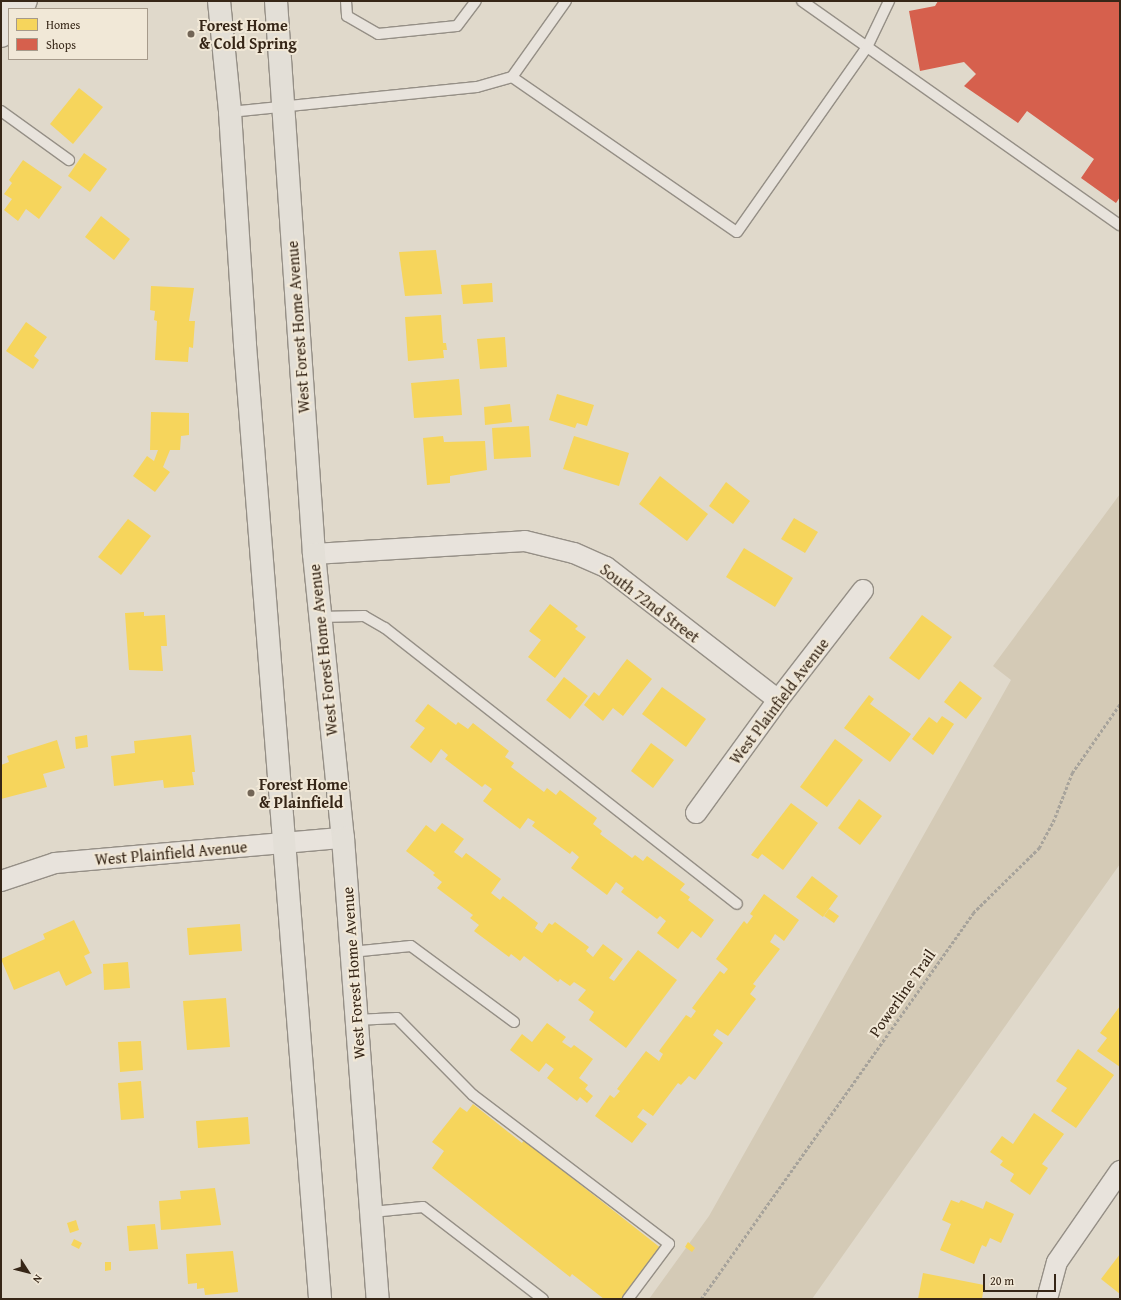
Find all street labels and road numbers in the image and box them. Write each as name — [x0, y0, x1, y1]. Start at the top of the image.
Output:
street label: West Forest Home Avenue — [282, 240, 314, 414]
street label: South 72nd Street — [596, 559, 704, 647]
street label: West Forest Home Avenue — [304, 563, 342, 737]
street label: West Plainfield Avenue — [725, 634, 833, 768]
street label: West Plainfield Avenue — [94, 837, 248, 869]
street label: West Forest Home Avenue — [337, 886, 369, 1060]
street label: Powerline Trail — [865, 945, 939, 1041]

